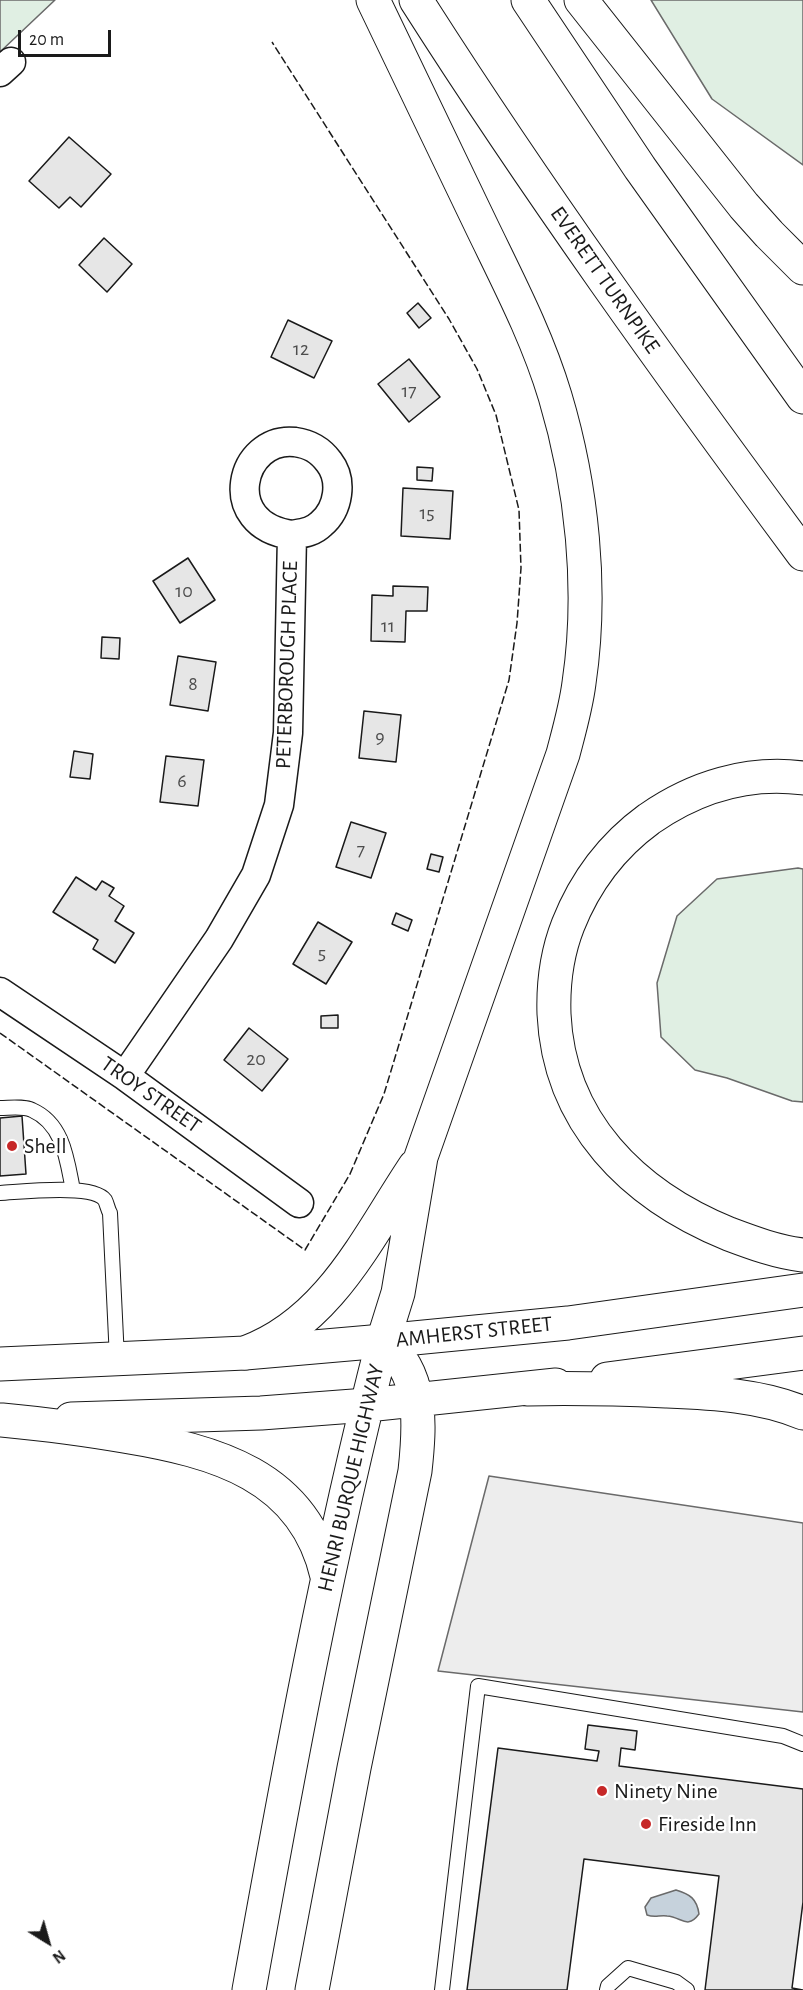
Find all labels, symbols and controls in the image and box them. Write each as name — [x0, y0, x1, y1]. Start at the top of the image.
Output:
scale bar — [21, 18, 114, 56]
text: 20 m — [29, 31, 64, 49]
street label: EVERETT TURNPIKE — [544, 201, 666, 359]
house number: 12 — [293, 337, 309, 361]
house number: 17 — [401, 379, 417, 403]
house number: 15 — [419, 501, 435, 525]
street label: PETERBOROUGH PLACE — [270, 561, 304, 769]
house number: 10 — [175, 579, 193, 603]
house number: 11 — [381, 614, 395, 638]
house number: 8 — [188, 672, 198, 696]
house number: 9 — [375, 725, 385, 749]
house number: 6 — [177, 769, 187, 793]
house number: 7 — [357, 838, 365, 862]
house number: 5 — [318, 941, 326, 965]
house number: 20 — [246, 1047, 266, 1071]
street label: TROY STREET — [96, 1051, 206, 1139]
place label: Shell — [24, 1133, 67, 1159]
marker: Shell — [5, 1139, 19, 1153]
street label: AMHERST STREET — [394, 1311, 554, 1353]
street label: HENRI BURQUE HIGHWAY — [312, 1362, 390, 1594]
place label: Ninety Nine — [614, 1778, 718, 1804]
marker: Ninety Nine — [595, 1784, 609, 1798]
place label: Fireside Inn — [658, 1811, 757, 1837]
marker: Fireside Inn — [639, 1817, 653, 1831]
north arrow — [18, 1912, 78, 1972]
text: N — [50, 1947, 68, 1966]

